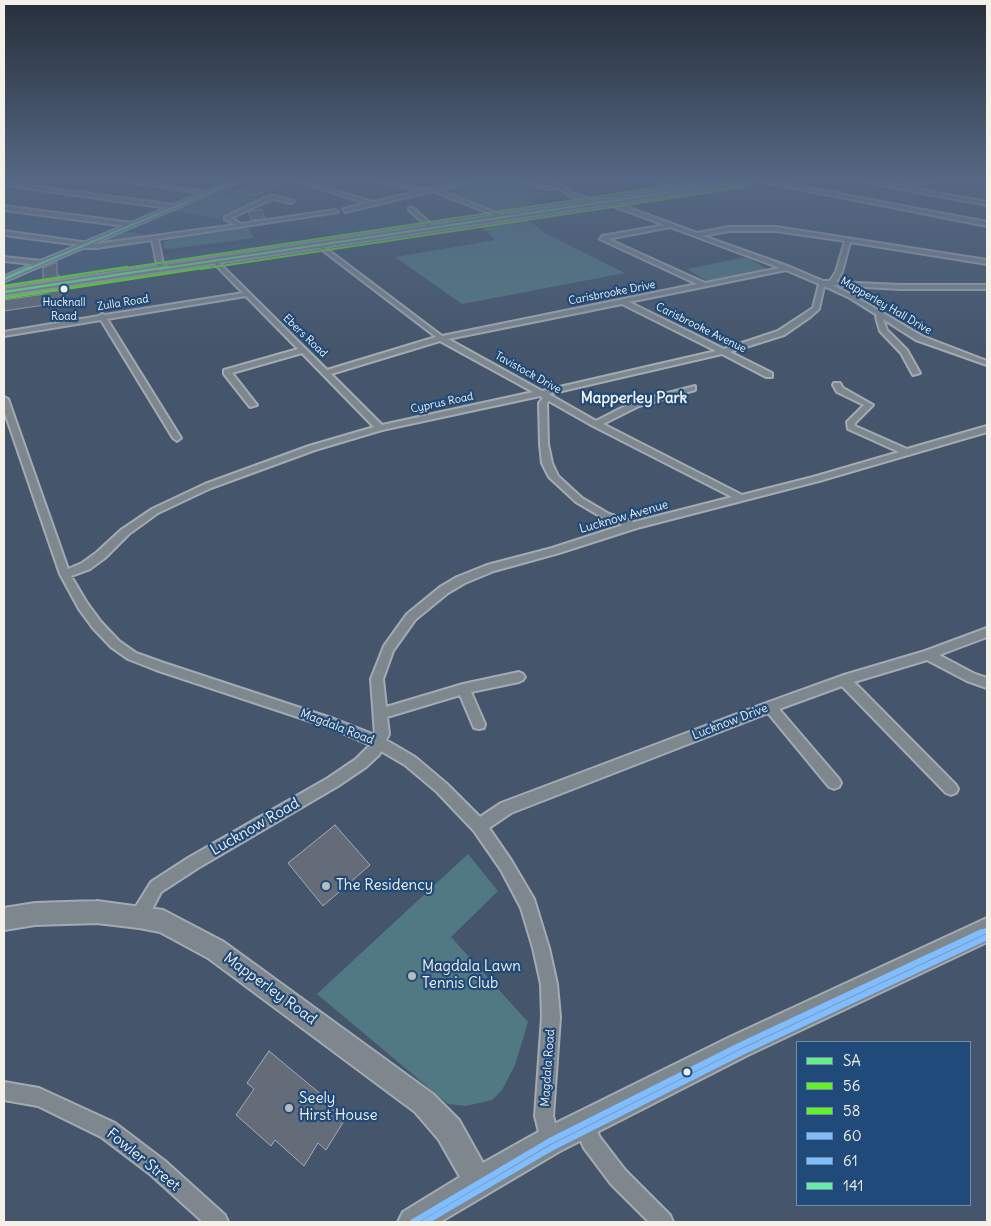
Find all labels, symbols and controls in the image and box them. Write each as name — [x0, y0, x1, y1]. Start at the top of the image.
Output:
street label: Mapperley Hall Drive — [838, 275, 934, 337]
street label: Carisbrooke Drive — [567, 278, 657, 308]
marker: Hucknall Road — [59, 284, 69, 294]
street label: Zulla Road — [96, 292, 150, 314]
place label: Hucknall Road — [42, 296, 86, 322]
street label: Carisbrooke Avenue — [654, 300, 748, 356]
street label: Ebers Road — [280, 312, 330, 360]
street label: Tavistock Drive — [493, 349, 563, 397]
street label: Cyprus Road — [409, 390, 475, 416]
district label: Mapperley Park — [581, 390, 687, 408]
street label: Lucknow Avenue — [578, 497, 670, 537]
street label: Lucknow Drive — [690, 701, 770, 743]
street label: Magdala Road — [298, 706, 376, 748]
street label: Lucknow Road — [207, 794, 303, 860]
place label: The Residency — [336, 877, 433, 895]
marker: The Residency — [320, 880, 332, 892]
street label: Mapperley Road — [220, 949, 320, 1029]
place label: Magdala Lawn Tennis Club — [422, 958, 521, 993]
marker: Magdala Lawn Tennis Club — [406, 970, 418, 982]
street label: Magdala Road — [538, 1029, 558, 1107]
legend — [796, 1041, 971, 1206]
text: SA — [843, 1051, 861, 1070]
unlabelled marker — [682, 1067, 692, 1077]
text: 56 — [843, 1076, 860, 1095]
place label: Seely Hirst House — [299, 1090, 378, 1125]
text: 58 — [843, 1101, 860, 1120]
marker: Seely Hirst House — [283, 1102, 295, 1114]
street label: Fowler Street — [103, 1125, 183, 1195]
text: 60 — [843, 1126, 862, 1145]
text: 61 — [843, 1151, 858, 1170]
text: 141 — [843, 1176, 863, 1195]

